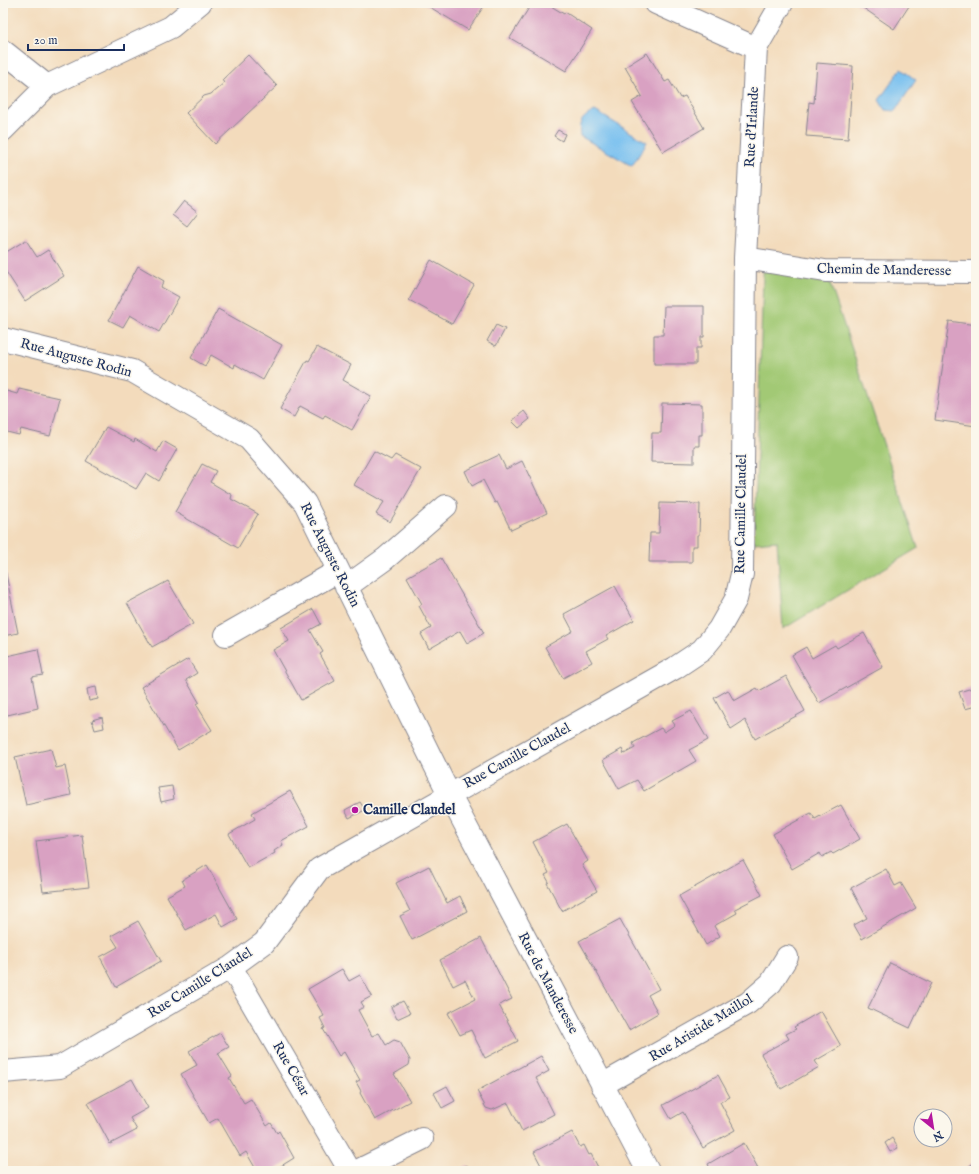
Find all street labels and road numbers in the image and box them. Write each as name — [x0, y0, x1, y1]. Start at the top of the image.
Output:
street label: Rue d'Irlande — [741, 86, 763, 168]
street label: Chemin de Manderesse — [817, 260, 952, 280]
street label: Rue Auguste Rodin — [18, 334, 134, 382]
street label: Rue Camille Claudel — [731, 454, 751, 574]
street label: Rue Auguste Rodin — [296, 500, 364, 611]
street label: Rue Camille Claudel — [460, 719, 574, 793]
street label: Rue de Manderesse — [514, 929, 583, 1037]
street label: Rue Camille Claudel — [144, 944, 256, 1022]
street label: Rue Aristide Maillol — [646, 990, 756, 1066]
street label: Rue César — [268, 1039, 314, 1099]

